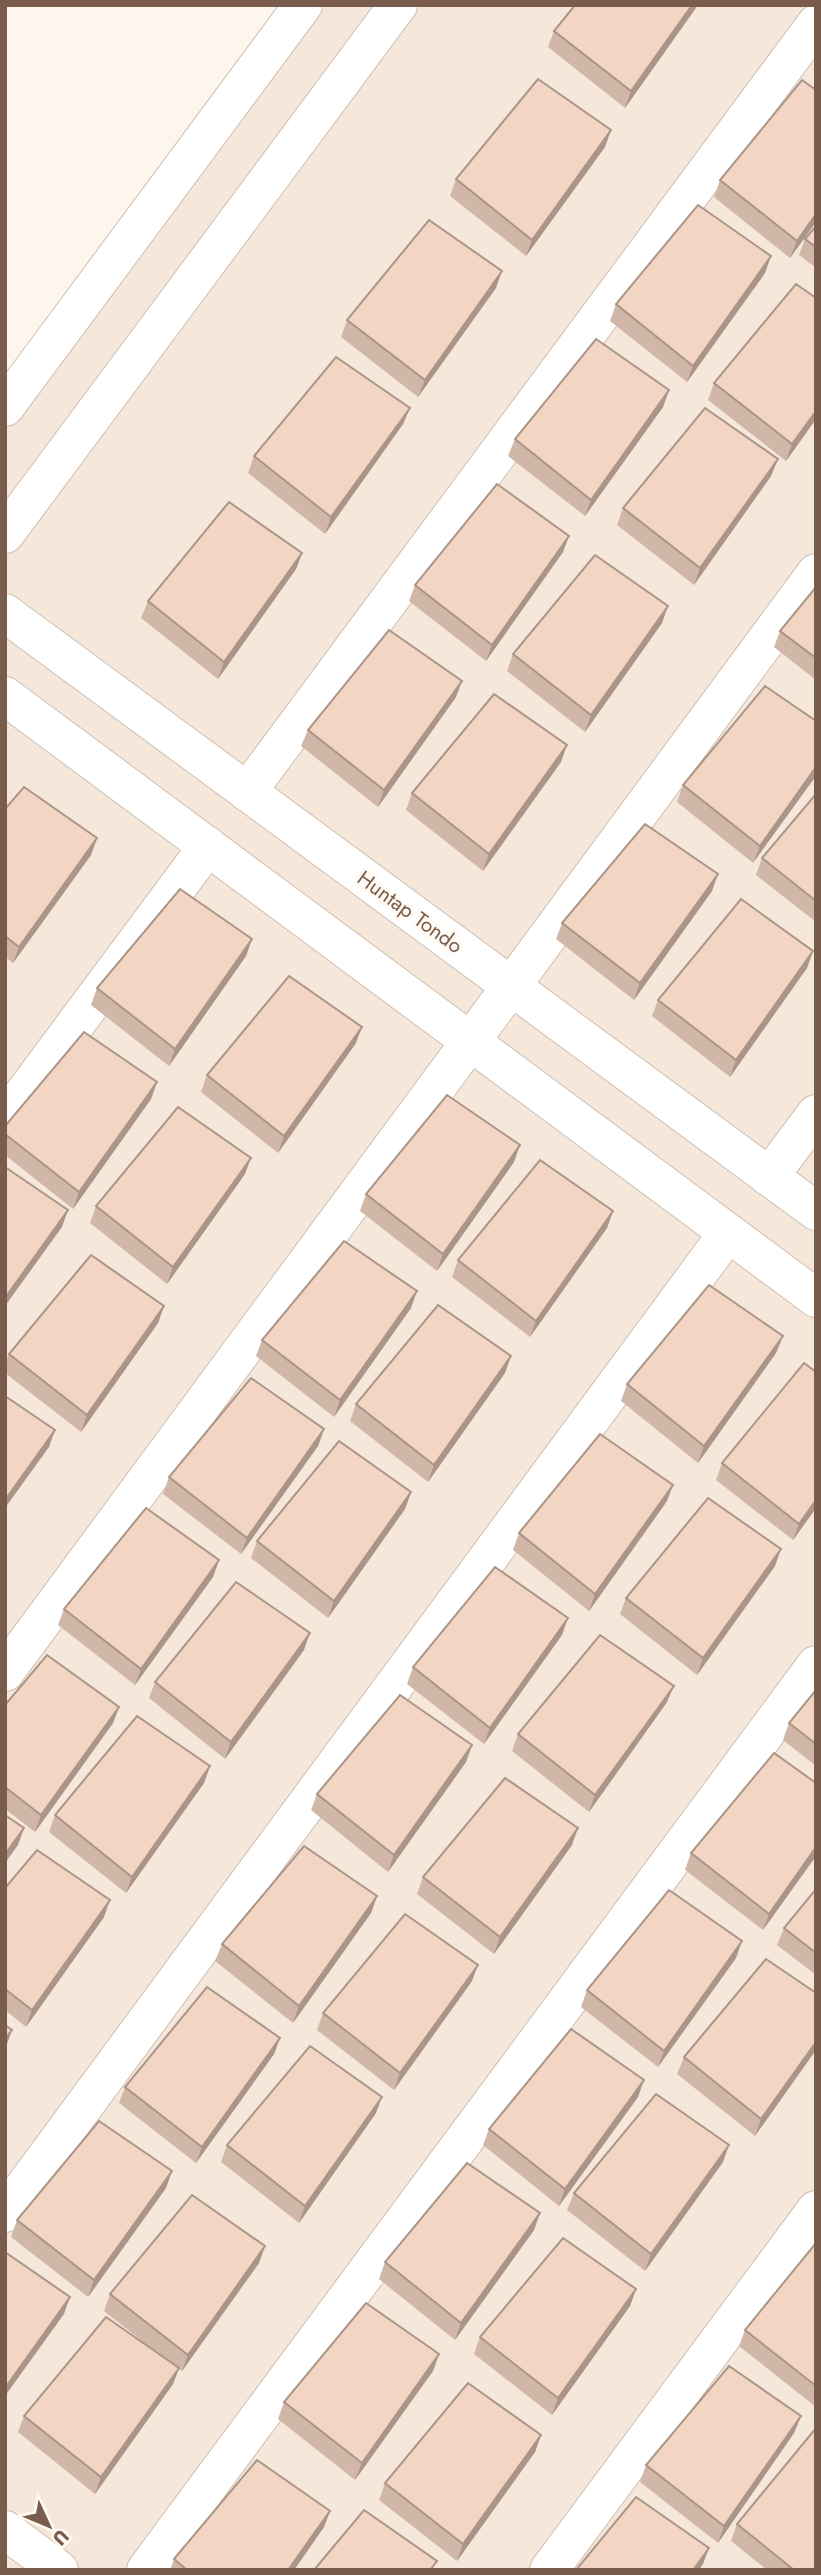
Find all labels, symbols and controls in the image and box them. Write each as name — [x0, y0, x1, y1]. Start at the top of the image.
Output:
street label: Huntap Tondo — [351, 863, 469, 961]
north arrow — [14, 2491, 84, 2561]
text: U — [47, 2523, 75, 2552]

